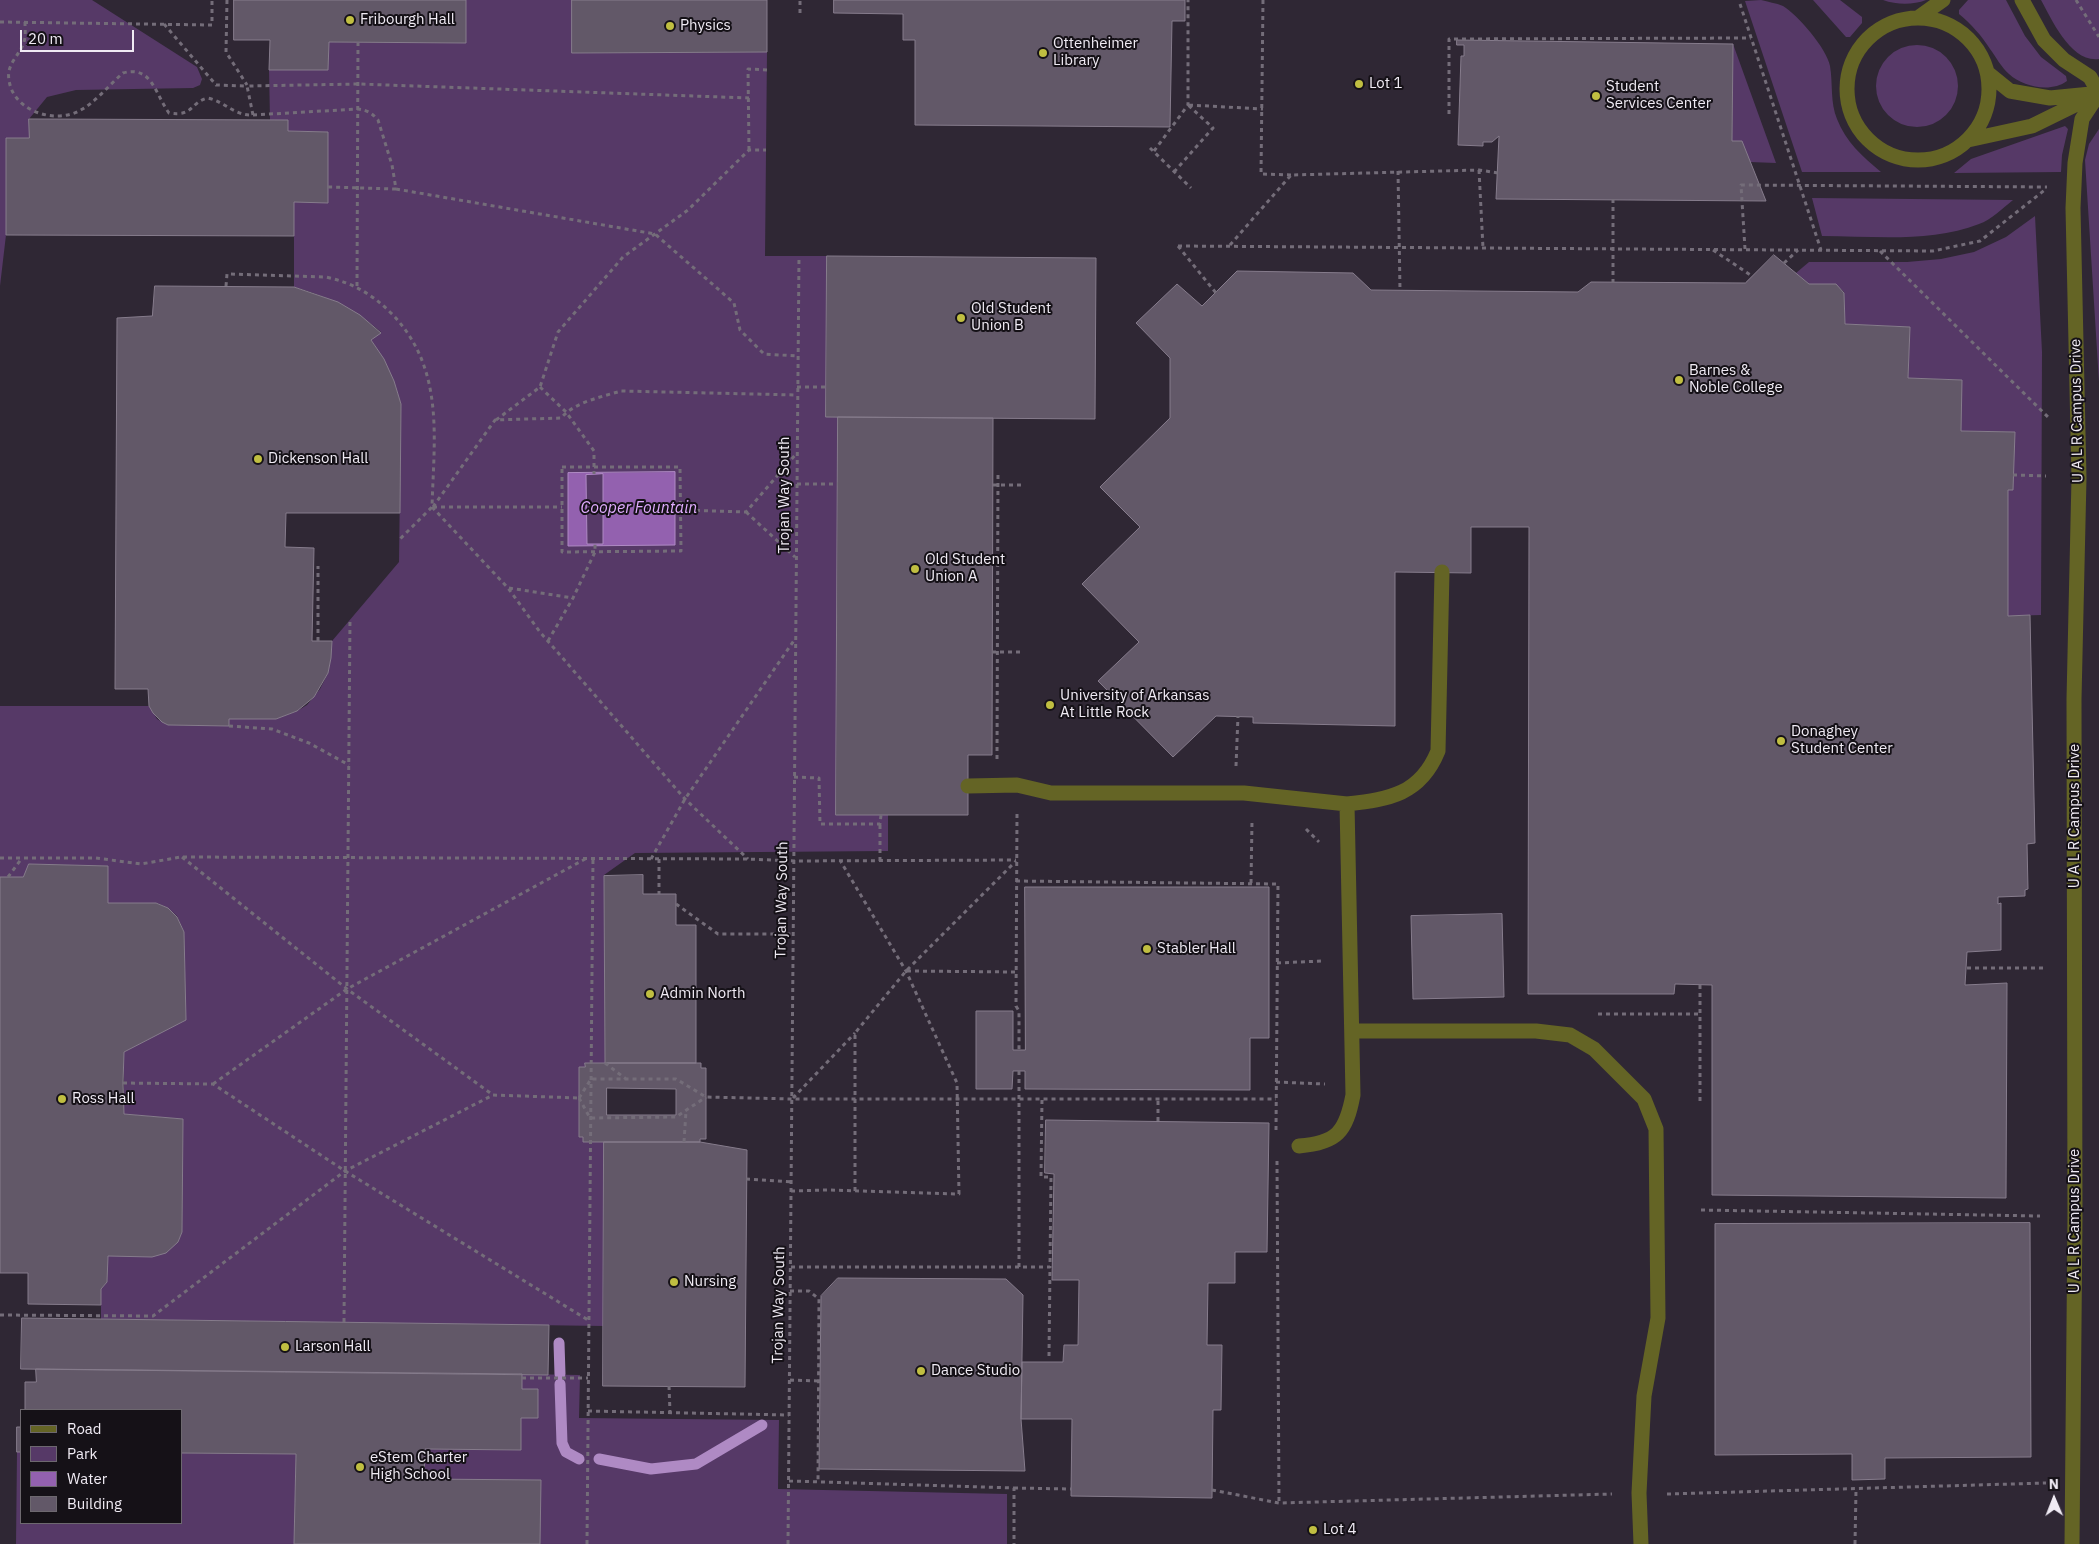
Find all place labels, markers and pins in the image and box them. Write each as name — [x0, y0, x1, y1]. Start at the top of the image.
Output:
place label: Fribourgh Hall — [360, 11, 455, 29]
marker: Fribourgh Hall — [344, 14, 356, 26]
place label: Physics — [680, 17, 731, 35]
marker: Physics — [664, 20, 676, 32]
place label: Ottenheimer Library — [1053, 35, 1138, 70]
marker: Ottenheimer Library — [1037, 47, 1049, 59]
place label: Lot 1 — [1369, 75, 1403, 93]
marker: Lot 1 — [1353, 78, 1365, 90]
place label: Student Services Center — [1606, 78, 1711, 113]
marker: Student Services Center — [1590, 90, 1602, 102]
place label: Old Student Union B — [971, 300, 1051, 335]
marker: Old Student Union B — [955, 312, 967, 324]
place label: Barnes & Noble College — [1689, 362, 1783, 397]
marker: Barnes & Noble College — [1673, 374, 1685, 386]
place label: Dickenson Hall — [268, 450, 368, 468]
marker: Dickenson Hall — [252, 453, 264, 465]
place label: Old Student Union A — [925, 551, 1005, 586]
marker: Old Student Union A — [909, 563, 921, 575]
place label: University of Arkansas At Little Rock — [1060, 687, 1210, 722]
marker: University of Arkansas At Little Rock — [1044, 699, 1056, 711]
place label: Donaghey Student Center — [1791, 723, 1893, 758]
marker: Donaghey Student Center — [1775, 735, 1787, 747]
place label: Stabler Hall — [1157, 940, 1236, 958]
marker: Stabler Hall — [1141, 943, 1153, 955]
place label: Admin North — [660, 985, 746, 1003]
marker: Admin North — [644, 988, 656, 1000]
place label: Ross Hall — [72, 1090, 135, 1108]
marker: Ross Hall — [56, 1093, 68, 1105]
place label: Nursing — [684, 1273, 736, 1291]
marker: Nursing — [668, 1276, 680, 1288]
place label: Larson Hall — [295, 1338, 370, 1356]
marker: Larson Hall — [279, 1341, 291, 1353]
place label: Dance Studio — [931, 1362, 1020, 1380]
marker: Dance Studio — [915, 1365, 927, 1377]
place label: eStem Charter High School — [370, 1449, 467, 1484]
marker: eStem Charter High School — [354, 1461, 366, 1473]
place label: Lot 4 — [1323, 1521, 1357, 1539]
marker: Lot 4 — [1307, 1524, 1319, 1536]

